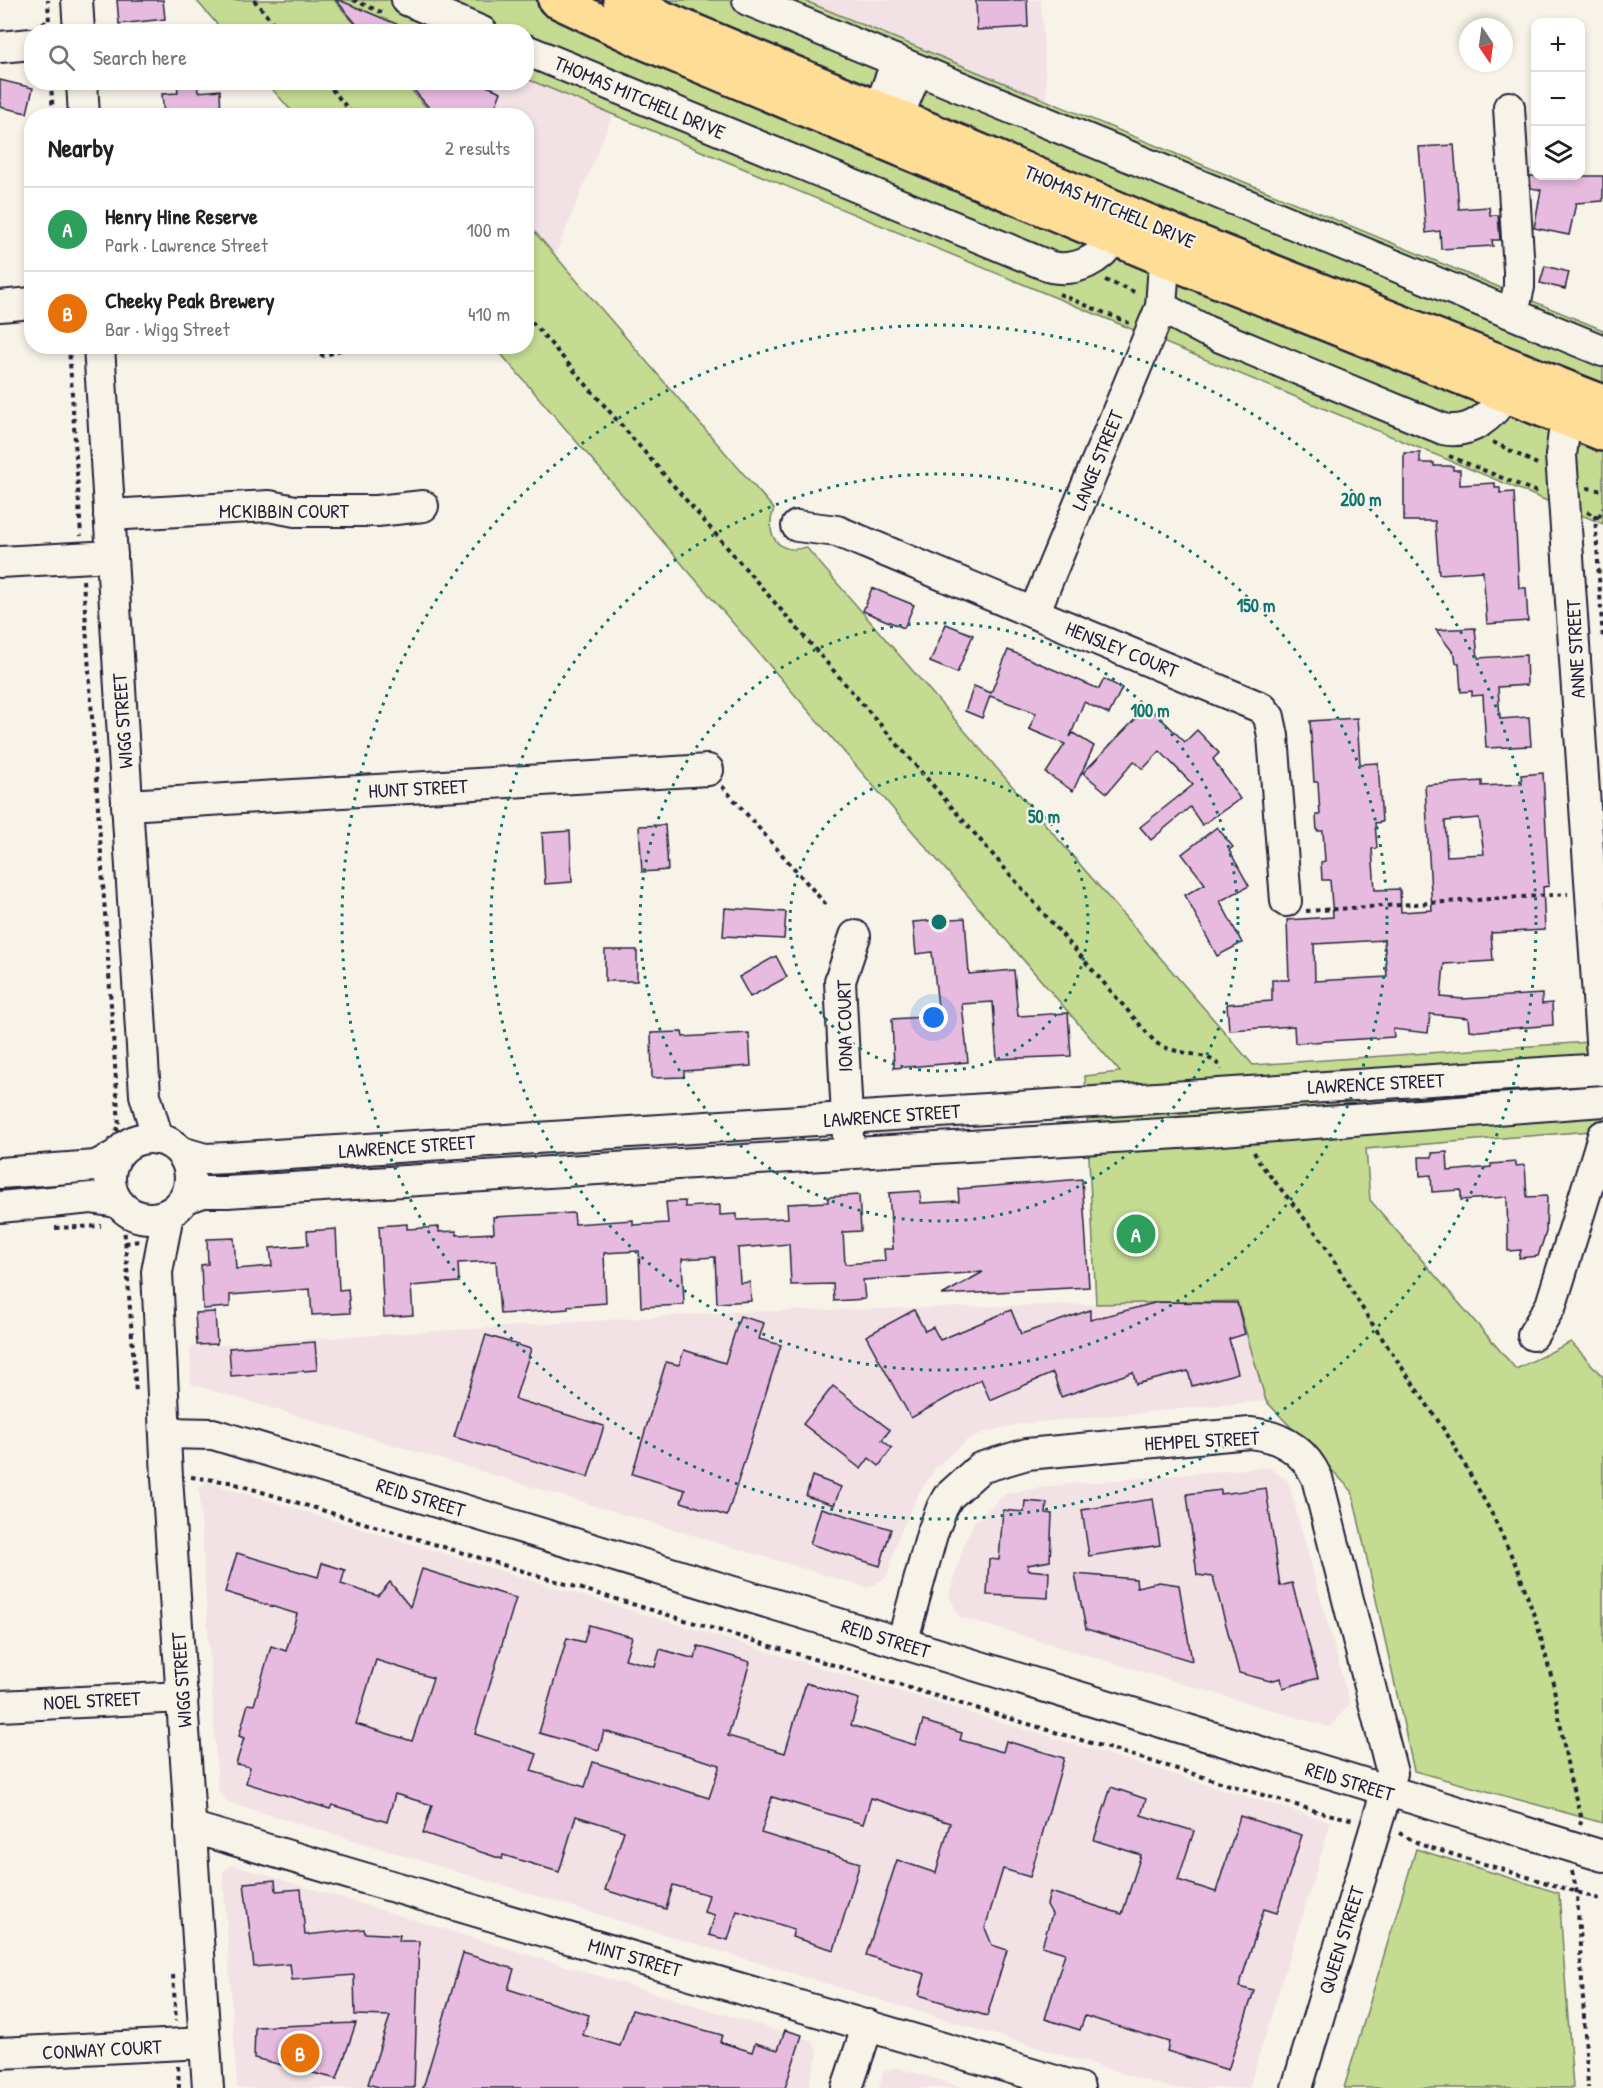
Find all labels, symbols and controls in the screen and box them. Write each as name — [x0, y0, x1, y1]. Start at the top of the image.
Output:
north arrow — [1459, 18, 1513, 72]
map controls — [1531, 18, 1585, 180]
button: + — [1531, 18, 1585, 72]
search box — [24, 24, 534, 90]
icon: search — [45, 41, 78, 74]
text: Search here — [93, 42, 187, 72]
street label: THOMAS MITCHELL DRIVE — [550, 49, 730, 145]
button: − — [1531, 72, 1585, 126]
button: layers — [1531, 126, 1585, 180]
text: Nearby — [48, 130, 114, 165]
text: 2 results — [445, 134, 510, 161]
street label: THOMAS MITCHELL DRIVE — [1020, 158, 1200, 254]
text: Henry Hine Reserve — [105, 201, 258, 231]
text: A — [63, 216, 72, 243]
text: 100 m — [467, 216, 510, 243]
text: Park · Lawrence Street — [105, 231, 268, 258]
text: Cheeky Peak Brewery — [105, 285, 275, 315]
text: B — [62, 300, 73, 327]
text: 410 m — [468, 300, 510, 327]
text: Bar · Wigg Street — [105, 315, 230, 342]
street label: LANGE STREET — [1065, 405, 1130, 514]
text: 200 m — [1341, 487, 1381, 512]
street label: MCKIBBIN COURT — [219, 497, 350, 524]
text: 150 m — [1237, 593, 1275, 618]
street label: ANNE STREET — [1559, 598, 1591, 699]
street label: HENSLEY COURT — [1062, 614, 1183, 684]
street label: WIGG STREET — [105, 672, 139, 770]
text: 100 m — [1130, 698, 1170, 723]
street label: HUNT STREET — [368, 772, 469, 804]
text: 50 m — [1028, 804, 1060, 829]
centre of rings — [929, 912, 949, 932]
street label: IONA COURT — [830, 979, 858, 1072]
your location — [919, 1003, 948, 1032]
street label: LAWRENCE STREET — [1307, 1066, 1446, 1100]
street label: LAWRENCE STREET — [823, 1097, 962, 1133]
street label: LAWRENCE STREET — [338, 1128, 477, 1164]
pin: A — [1116, 1212, 1156, 1256]
street label: HEMPEL STREET — [1144, 1423, 1261, 1456]
street label: REID STREET — [373, 1471, 469, 1523]
street label: REID STREET — [838, 1612, 934, 1664]
street label: WIGG STREET — [164, 1631, 198, 1729]
street label: NOEL STREET — [43, 1684, 142, 1716]
street label: REID STREET — [1302, 1755, 1398, 1807]
street label: QUEEN STREET — [1312, 1882, 1370, 1997]
street label: MINT STREET — [585, 1931, 685, 1983]
pin: B — [280, 2030, 320, 2076]
street label: CONWAY COURT — [41, 2032, 163, 2066]

